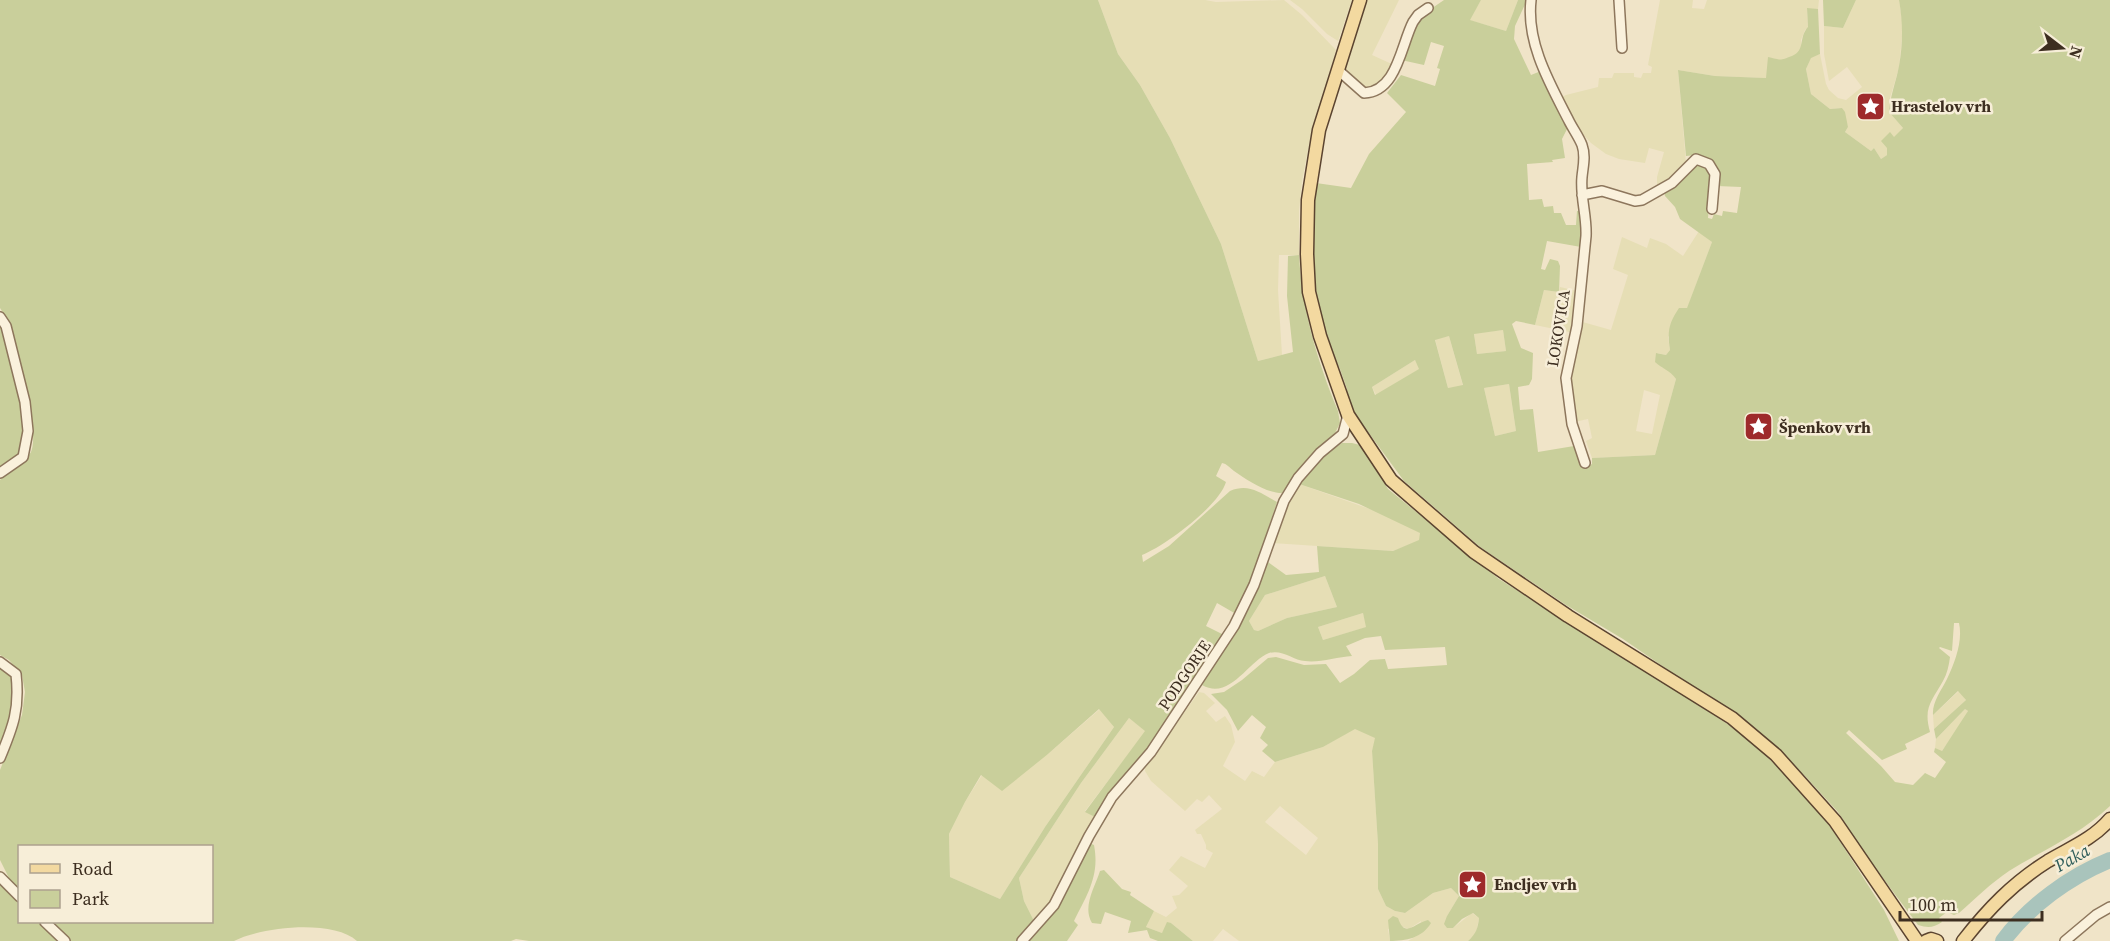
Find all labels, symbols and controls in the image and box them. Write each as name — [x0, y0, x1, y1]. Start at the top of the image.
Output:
north arrow — [2032, 18, 2092, 78]
text: N — [2064, 44, 2089, 62]
place icon: Hrastelov vrh — [1854, 90, 1886, 122]
place label: Hrastelov vrh — [1891, 95, 1991, 117]
street label: LOKOVICA — [1541, 287, 1575, 368]
place icon: Špenkov vrh — [1742, 411, 1774, 443]
place label: Špenkov vrh — [1779, 416, 1871, 438]
street label: PODGORJE — [1153, 635, 1216, 714]
water label: Paka — [2049, 837, 2095, 878]
legend — [18, 845, 213, 923]
text: Road — [72, 856, 113, 881]
place icon: Encljev vrh — [1457, 868, 1489, 900]
place label: Encljev vrh — [1494, 873, 1577, 895]
scale bar — [1900, 884, 2042, 922]
text: Park — [72, 886, 109, 911]
text: 100 m — [1909, 892, 1956, 917]

